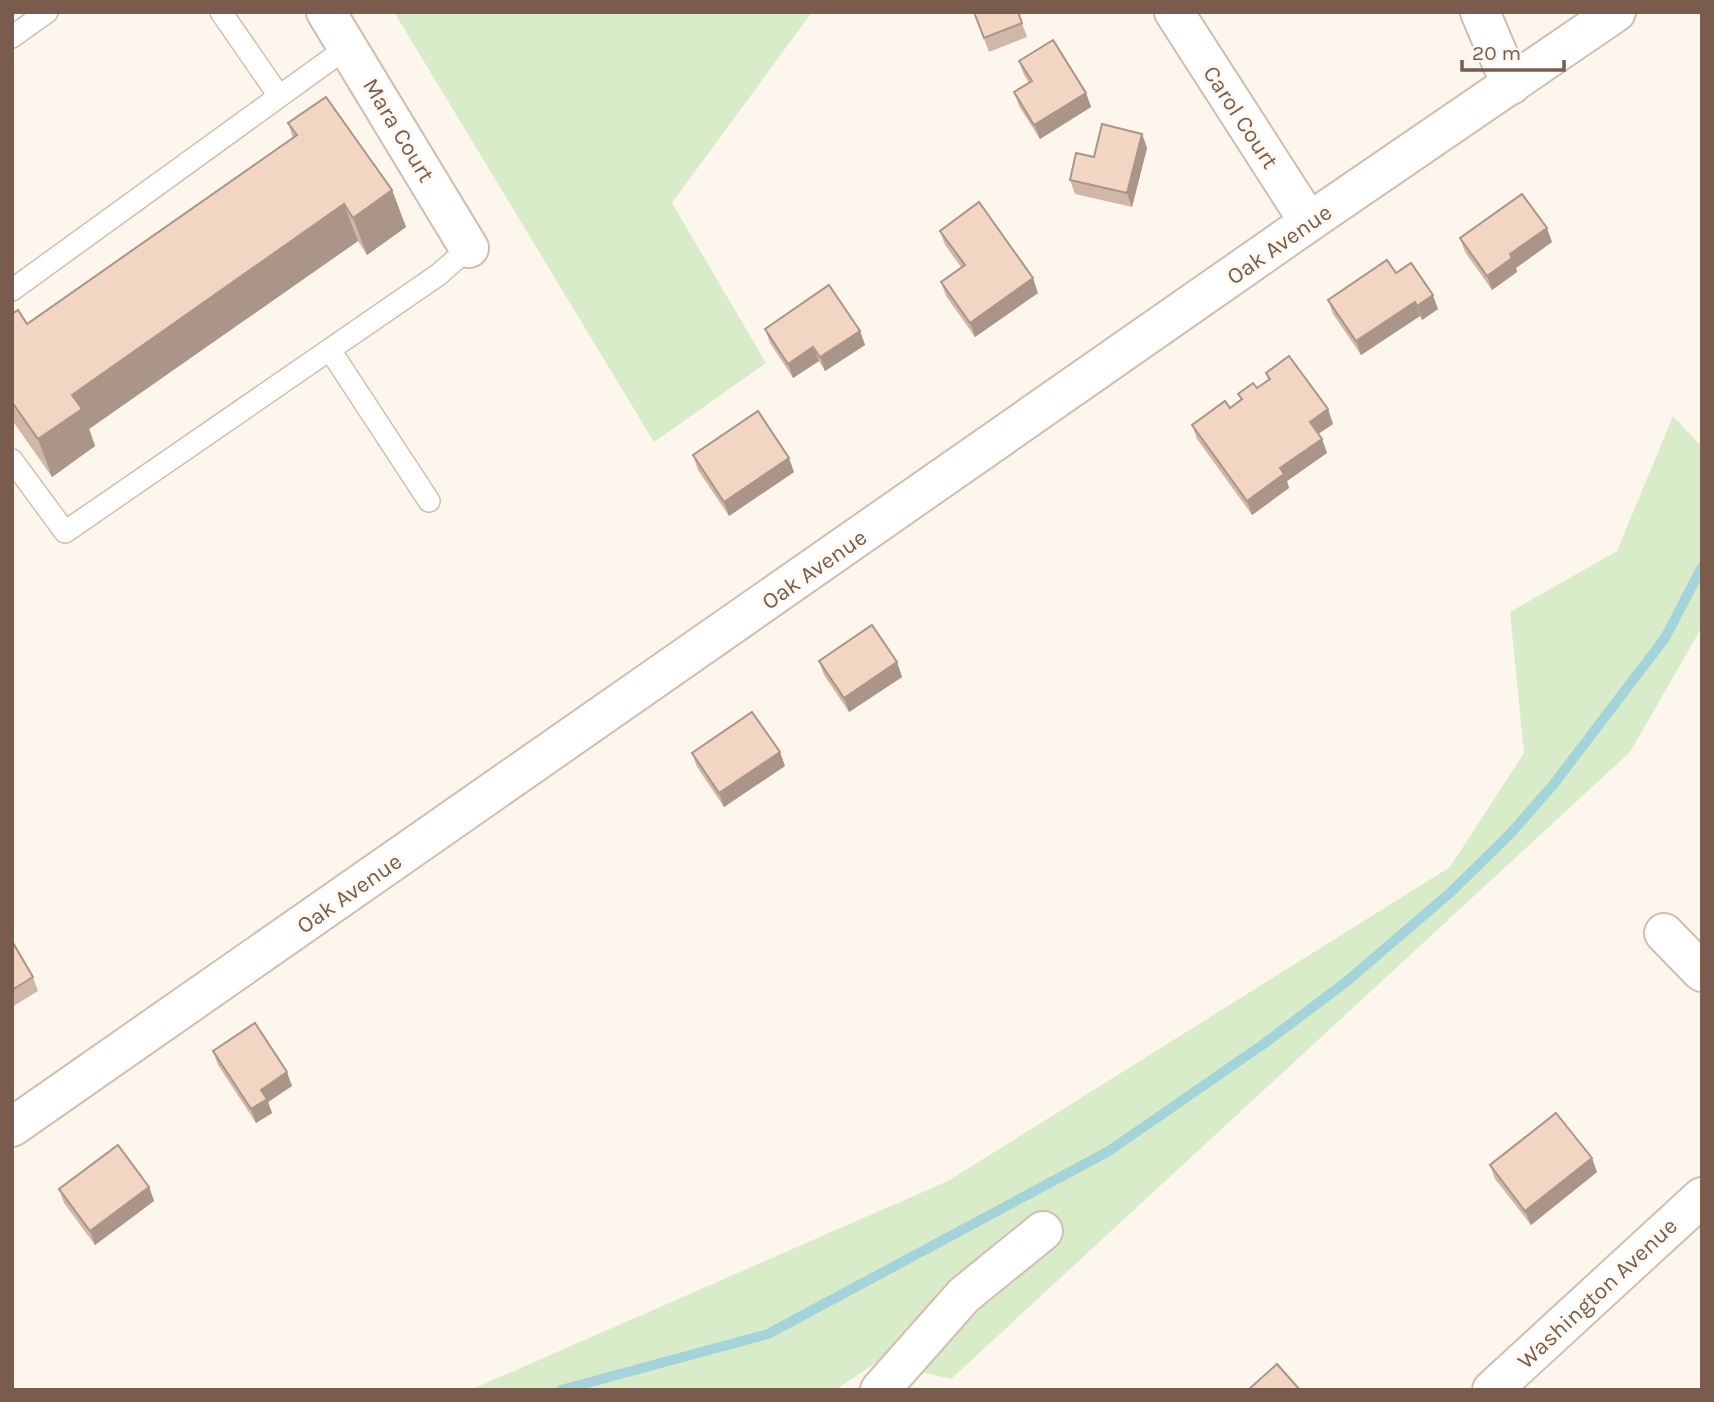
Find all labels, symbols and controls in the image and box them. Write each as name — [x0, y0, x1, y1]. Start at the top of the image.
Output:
scale bar — [1462, 28, 1564, 72]
text: 20 m — [1472, 41, 1521, 65]
street label: Carol Court — [1197, 61, 1284, 174]
street label: Mara Court — [357, 74, 440, 187]
street label: Oak Avenue — [1222, 198, 1337, 290]
street label: Oak Avenue — [757, 523, 872, 615]
street label: Oak Avenue — [292, 847, 407, 939]
street label: Washington Avenue — [1512, 1212, 1683, 1374]

